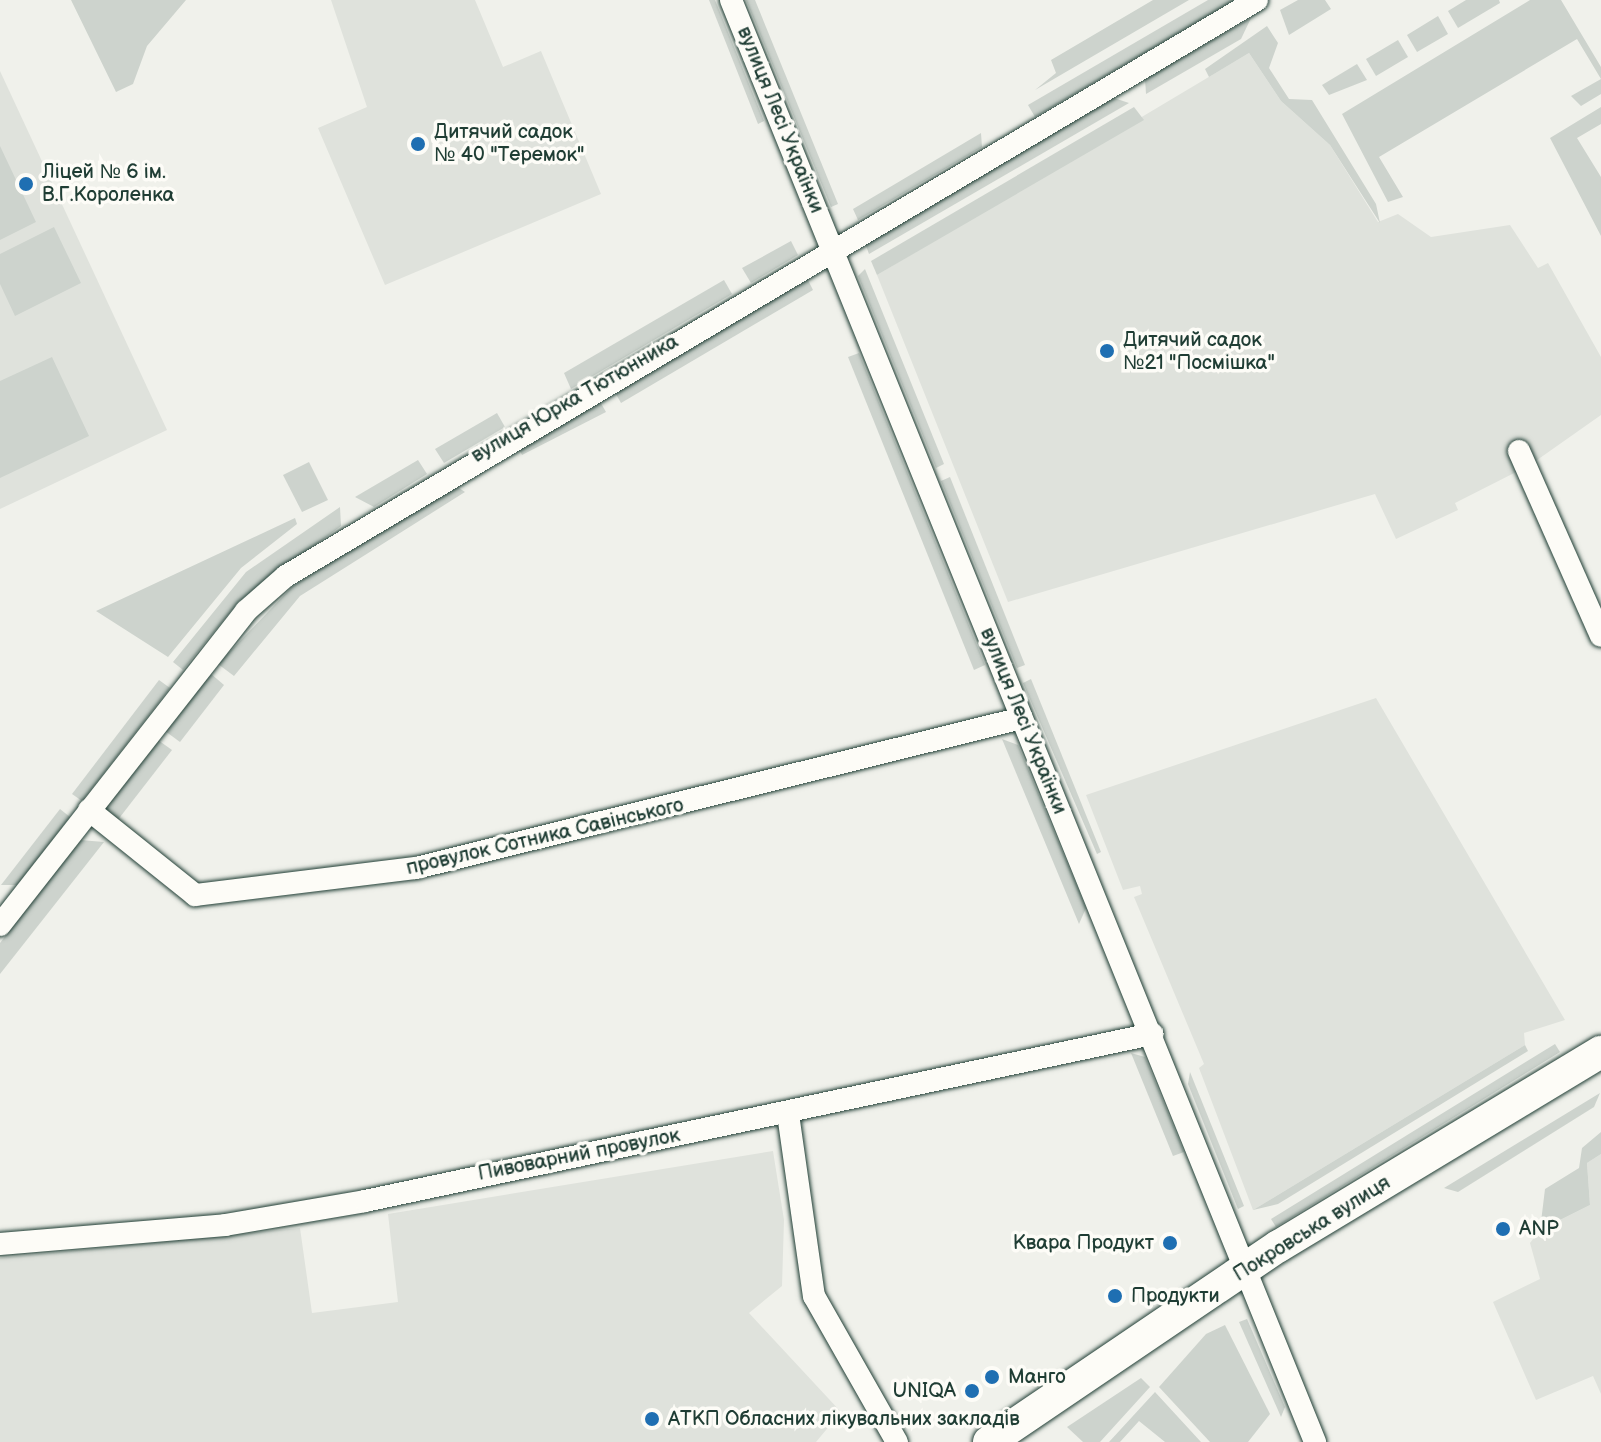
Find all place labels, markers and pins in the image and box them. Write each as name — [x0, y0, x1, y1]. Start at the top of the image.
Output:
place label: Дитячий садок № 40 "Теремок" — [434, 120, 585, 167]
marker: Дитячий садок № 40 "Теремок" — [409, 135, 427, 153]
place label: Ліцей № 6 ім. В.Г.Короленка — [42, 160, 174, 207]
marker: Ліцей № 6 ім. В.Г.Короленка — [17, 175, 35, 193]
place label: Дитячий садок №21 "Посмішка" — [1123, 328, 1275, 375]
marker: Дитячий садок №21 "Посмішка" — [1098, 342, 1116, 360]
place label: ANP — [1519, 1217, 1559, 1241]
marker: ANP — [1494, 1220, 1512, 1238]
place label: Квара Продукт — [1013, 1231, 1154, 1255]
marker: Квара Продукт — [1161, 1234, 1179, 1252]
place label: Продукти — [1131, 1284, 1220, 1308]
marker: Продукти — [1106, 1287, 1124, 1305]
place label: Манго — [1008, 1365, 1066, 1389]
marker: Манго — [983, 1368, 1001, 1386]
place label: UNIQA — [892, 1379, 956, 1403]
marker: UNIQA — [963, 1382, 981, 1400]
place label: АТКП Обласних лікувальних закладів — [668, 1407, 1020, 1431]
marker: АТКП Обласних лікувальних закладів — [643, 1410, 661, 1428]

